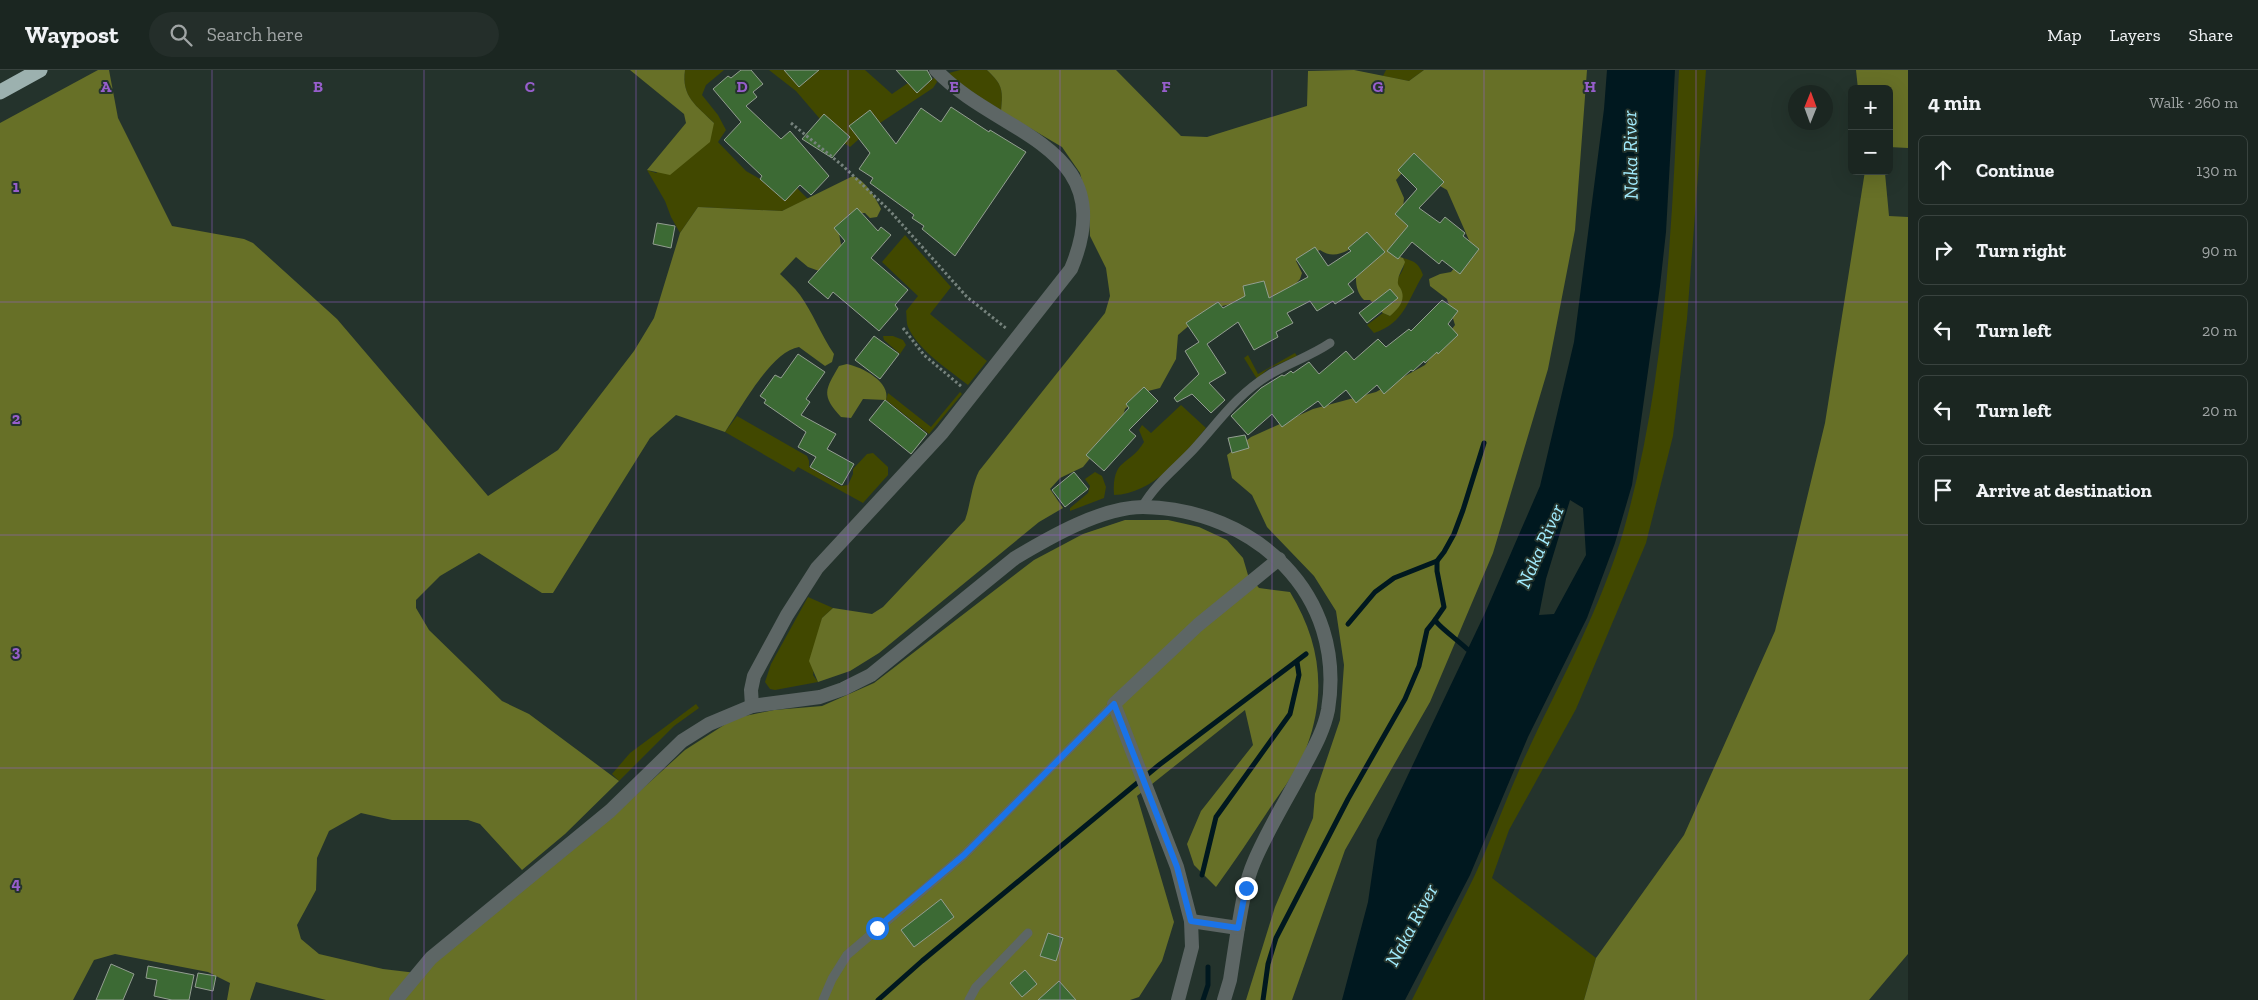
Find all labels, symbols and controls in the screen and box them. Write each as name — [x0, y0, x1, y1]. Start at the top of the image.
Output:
search box — [149, 12, 499, 57]
text: Waypost — [25, 20, 119, 49]
icon: search — [167, 21, 195, 49]
text: Search here — [207, 23, 303, 46]
text: Map — [2047, 24, 2082, 46]
text: Layers — [2110, 24, 2161, 46]
text: Share — [2189, 24, 2233, 46]
text: A — [101, 77, 112, 96]
text: B — [313, 77, 323, 96]
text: C — [525, 77, 535, 96]
text: D — [736, 77, 748, 96]
text: E — [949, 77, 959, 96]
text: F — [1161, 77, 1171, 96]
text: G — [1373, 77, 1384, 96]
text: H — [1584, 77, 1596, 96]
north arrow — [1788, 85, 1833, 130]
map controls — [1848, 85, 1893, 175]
button: + — [1848, 85, 1893, 130]
text: 4 min — [1928, 90, 1981, 115]
text: Walk · 260 m — [2149, 93, 2238, 112]
water label: Naka River — [1617, 110, 1643, 200]
button: − — [1848, 130, 1893, 175]
icon: ahead — [1929, 156, 1957, 184]
text: Continue — [1976, 159, 2054, 182]
text: 130 m — [2196, 161, 2237, 180]
text: 1 — [13, 177, 20, 196]
icon: right — [1929, 236, 1957, 264]
text: Turn right — [1976, 239, 2066, 262]
text: 90 m — [2202, 241, 2237, 260]
icon: left — [1929, 316, 1957, 344]
text: Turn left — [1976, 319, 2051, 342]
text: 20 m — [2202, 321, 2237, 340]
icon: left — [1929, 396, 1957, 424]
text: Turn left — [1976, 399, 2051, 422]
text: 20 m — [2202, 401, 2237, 420]
text: 2 — [12, 409, 21, 428]
icon: arrive — [1929, 476, 1957, 504]
text: Arrive at destination — [1976, 479, 2152, 502]
water label: Naka River — [1511, 500, 1569, 592]
text: 3 — [12, 642, 21, 661]
text: 4 — [11, 874, 21, 893]
route end — [1235, 877, 1258, 900]
water label: Naka River — [1379, 880, 1443, 970]
route start — [866, 917, 889, 940]

